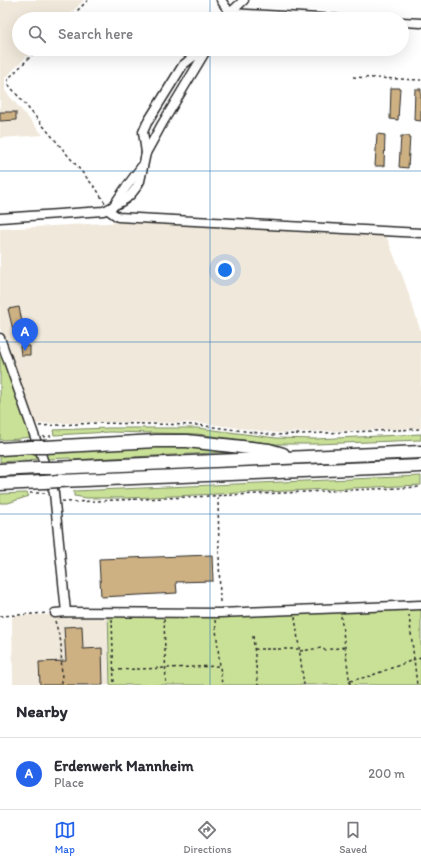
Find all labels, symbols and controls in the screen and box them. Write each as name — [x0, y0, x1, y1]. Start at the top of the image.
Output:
search box — [12, 12, 409, 56]
icon: search — [26, 23, 48, 45]
text: Search here — [58, 25, 133, 43]
your location — [215, 260, 235, 280]
pin: A — [12, 318, 38, 351]
text: Nearby — [16, 701, 68, 721]
text: Erdenwerk Mannheim — [54, 757, 194, 775]
text: A — [25, 766, 33, 781]
text: 200 m — [368, 766, 405, 781]
text: Place — [54, 775, 84, 790]
tab: Map — [54, 819, 76, 856]
tab: Directions — [183, 819, 232, 856]
tab: Saved — [339, 819, 367, 856]

